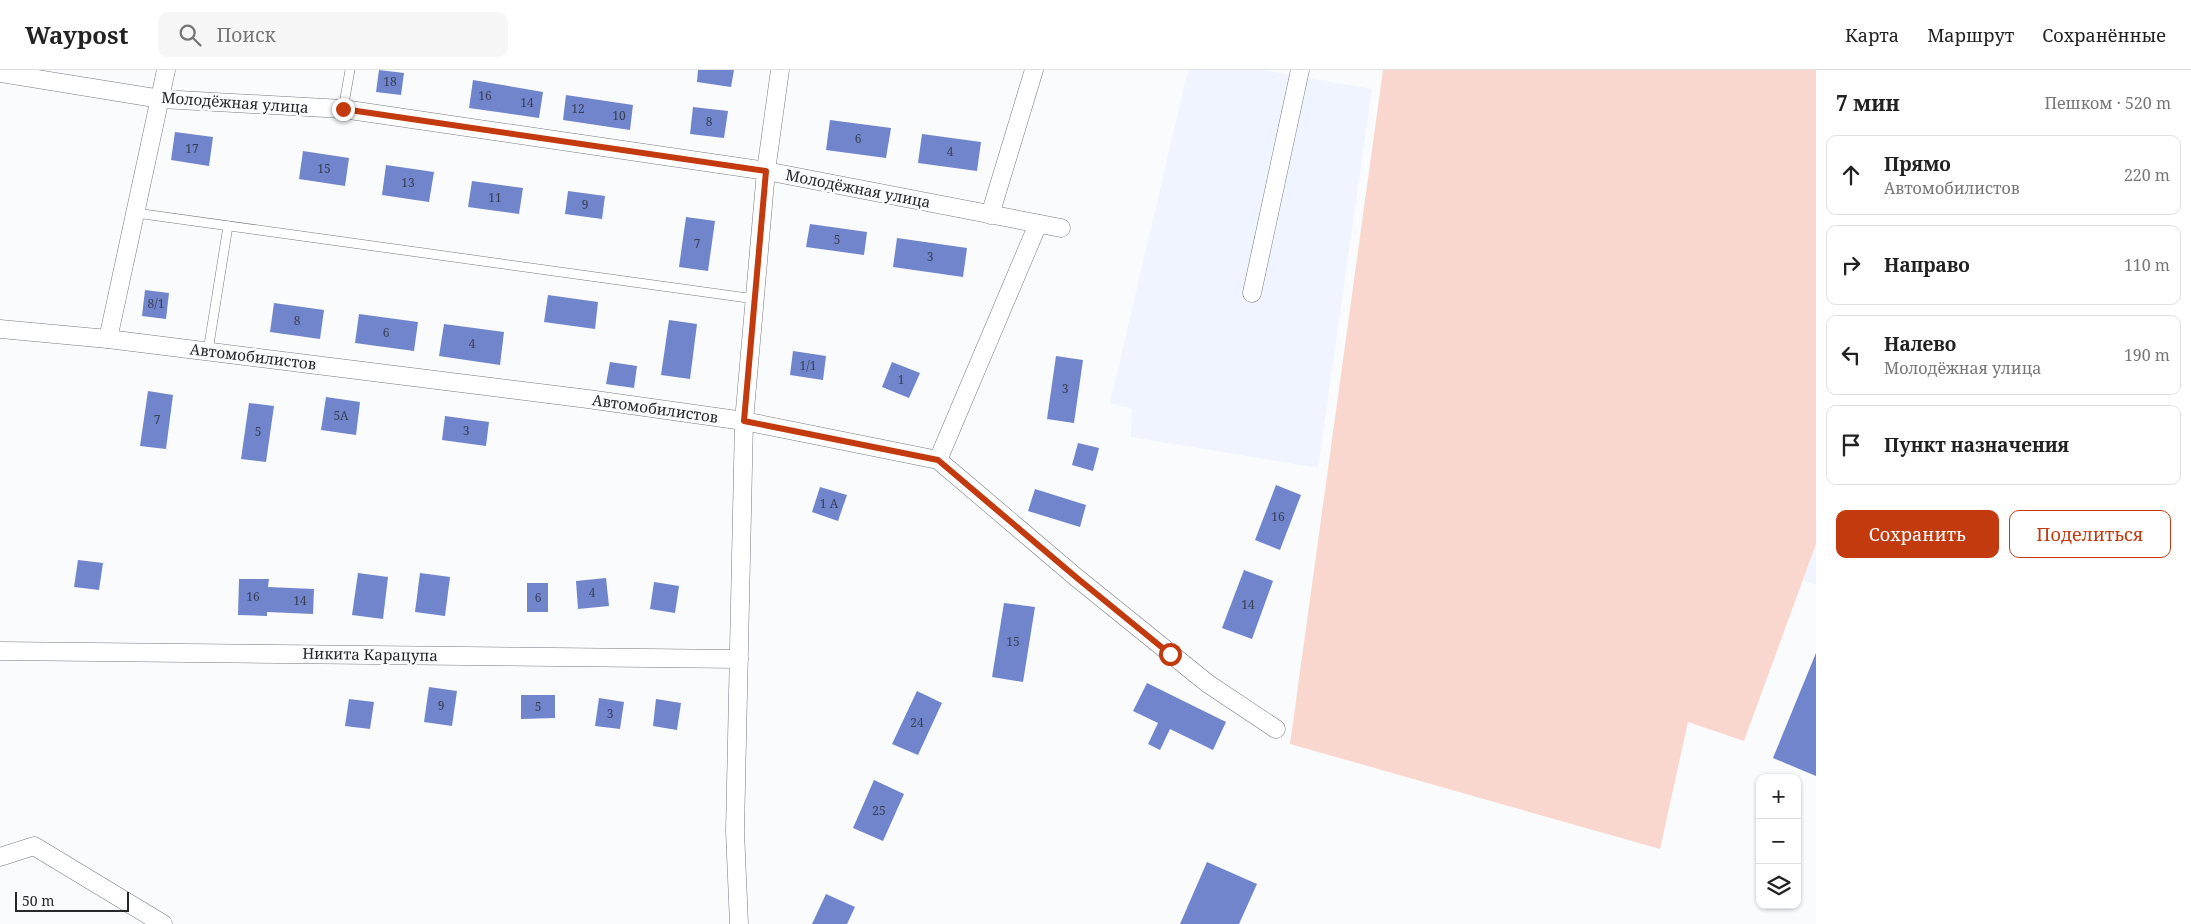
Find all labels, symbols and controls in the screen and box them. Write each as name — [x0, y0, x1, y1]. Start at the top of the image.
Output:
search box — [158, 12, 508, 57]
text: Waypost — [25, 18, 128, 51]
icon: search — [176, 21, 204, 49]
text: Поиск — [216, 22, 276, 48]
text: Карта — [1845, 23, 1899, 47]
text: Маршрут — [1927, 23, 2014, 47]
text: Сохранённые — [2042, 23, 2166, 47]
house number: 18 — [383, 73, 397, 90]
street label: Молодёжная улица — [161, 87, 309, 117]
house number: 16 — [478, 87, 492, 104]
text: 7 мин — [1836, 89, 1900, 117]
text: Пешком · 520 m — [2044, 92, 2171, 114]
house number: 14 — [520, 94, 534, 111]
route end — [332, 98, 355, 121]
house number: 12 — [571, 100, 585, 117]
house number: 10 — [612, 107, 626, 124]
house number: 8 — [706, 113, 713, 130]
house number: 6 — [855, 130, 862, 147]
house number: 17 — [185, 140, 199, 157]
house number: 4 — [947, 143, 954, 160]
text: Прямо — [1884, 151, 1951, 177]
house number: 15 — [317, 160, 331, 177]
icon: ahead — [1837, 161, 1865, 189]
street label: Молодёжная улица — [784, 164, 933, 212]
text: 220 m — [2124, 164, 2170, 186]
house number: 13 — [401, 174, 415, 191]
text: Автомобилистов — [1884, 177, 2020, 199]
house number: 11 — [488, 189, 502, 206]
house number: 9 — [582, 196, 588, 213]
house number: 5 — [834, 231, 840, 248]
house number: 7 — [694, 235, 701, 252]
house number: 3 — [927, 248, 934, 265]
icon: right — [1837, 251, 1865, 279]
text: Направо — [1884, 252, 1970, 278]
text: 110 m — [2124, 254, 2170, 276]
house number: 8/1 — [148, 295, 164, 312]
house number: 8 — [294, 312, 301, 329]
house number: 6 — [383, 324, 390, 341]
text: Налево — [1884, 331, 1956, 357]
house number: 4 — [469, 335, 476, 352]
street label: Автомобилистов — [189, 338, 317, 374]
icon: left — [1837, 341, 1865, 369]
text: 190 m — [2124, 344, 2170, 366]
house number: 1/1 — [800, 357, 816, 374]
text: Молодёжная улица — [1884, 357, 2041, 379]
house number: 1 — [898, 371, 904, 388]
house number: 3 — [1062, 380, 1069, 397]
street label: Автомобилистов — [591, 389, 719, 427]
house number: 5А — [333, 407, 349, 424]
house number: 7 — [154, 411, 161, 428]
house number: 3 — [463, 422, 470, 439]
house number: 5 — [255, 423, 261, 440]
icon: arrive — [1837, 431, 1865, 459]
text: Пункт назначения — [1884, 432, 2069, 458]
house number: 1 А — [820, 495, 839, 512]
house number: 16 — [1271, 508, 1285, 525]
button: Сохранить — [1836, 510, 1999, 558]
button: Поделиться — [2009, 510, 2171, 558]
house number: 4 — [589, 584, 596, 601]
house number: 16 — [246, 588, 260, 605]
house number: 6 — [535, 589, 542, 606]
house number: 14 — [293, 592, 307, 609]
house number: 14 — [1241, 596, 1255, 613]
house number: 15 — [1006, 633, 1020, 650]
street label: Никита Карацупа — [302, 643, 438, 665]
route start — [1159, 643, 1182, 666]
house number: 9 — [438, 697, 444, 714]
house number: 5 — [535, 698, 541, 715]
house number: 3 — [607, 705, 614, 722]
house number: 24 — [910, 714, 924, 731]
map controls — [1756, 774, 1801, 909]
button: + — [1756, 774, 1801, 819]
house number: 25 — [872, 802, 886, 819]
button: − — [1756, 819, 1801, 864]
button: layers — [1756, 864, 1801, 909]
scale bar — [15, 889, 129, 912]
text: 50 m — [22, 891, 55, 910]

